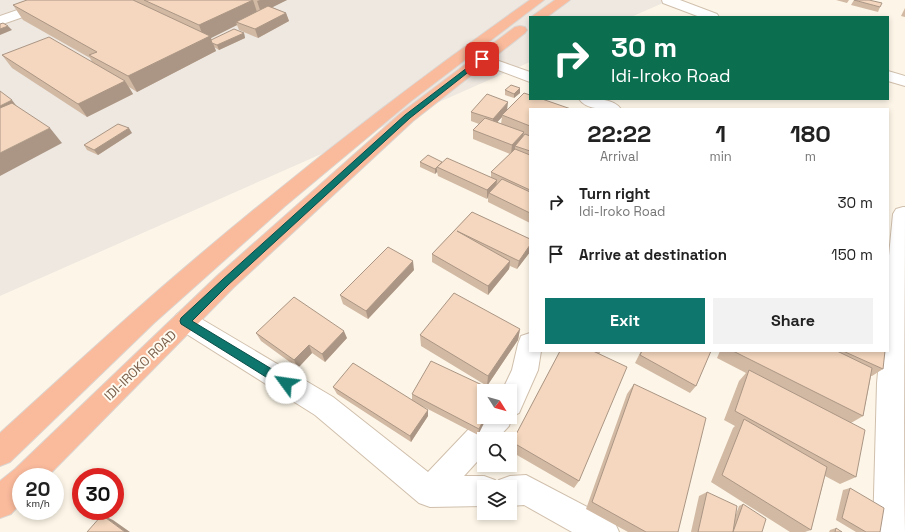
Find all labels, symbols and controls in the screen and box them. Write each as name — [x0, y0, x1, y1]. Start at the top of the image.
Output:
text: 30 m — [611, 29, 677, 65]
icon: right — [545, 32, 597, 84]
pin — [465, 42, 499, 76]
icon: arrive — [471, 48, 493, 70]
text: Idi-Iroko Road — [611, 64, 731, 87]
text: 22:22 — [587, 118, 651, 149]
text: 1 — [715, 118, 726, 149]
text: 180 — [790, 118, 831, 149]
text: Arrival — [600, 148, 639, 165]
text: min — [710, 148, 732, 165]
text: m — [805, 148, 816, 165]
text: Turn right — [579, 184, 650, 203]
icon: right — [545, 191, 567, 213]
text: 30 m — [838, 193, 873, 212]
text: Idi-Iroko Road — [579, 203, 665, 220]
icon: arrive — [545, 243, 567, 265]
text: Arrive at destination — [579, 245, 727, 264]
text: 150 m — [831, 245, 873, 264]
button: Exit — [545, 298, 705, 344]
button: Share — [713, 298, 873, 344]
street label: IDI-IROKO ROAD — [101, 327, 180, 404]
position arrow — [265, 362, 307, 404]
north arrow — [477, 384, 517, 424]
map controls — [477, 384, 517, 520]
button: search — [477, 432, 517, 472]
speed limit sign: 30 — [72, 468, 124, 520]
text: 20 — [26, 476, 50, 502]
button: layers — [477, 480, 517, 520]
text: km/h — [26, 497, 50, 510]

